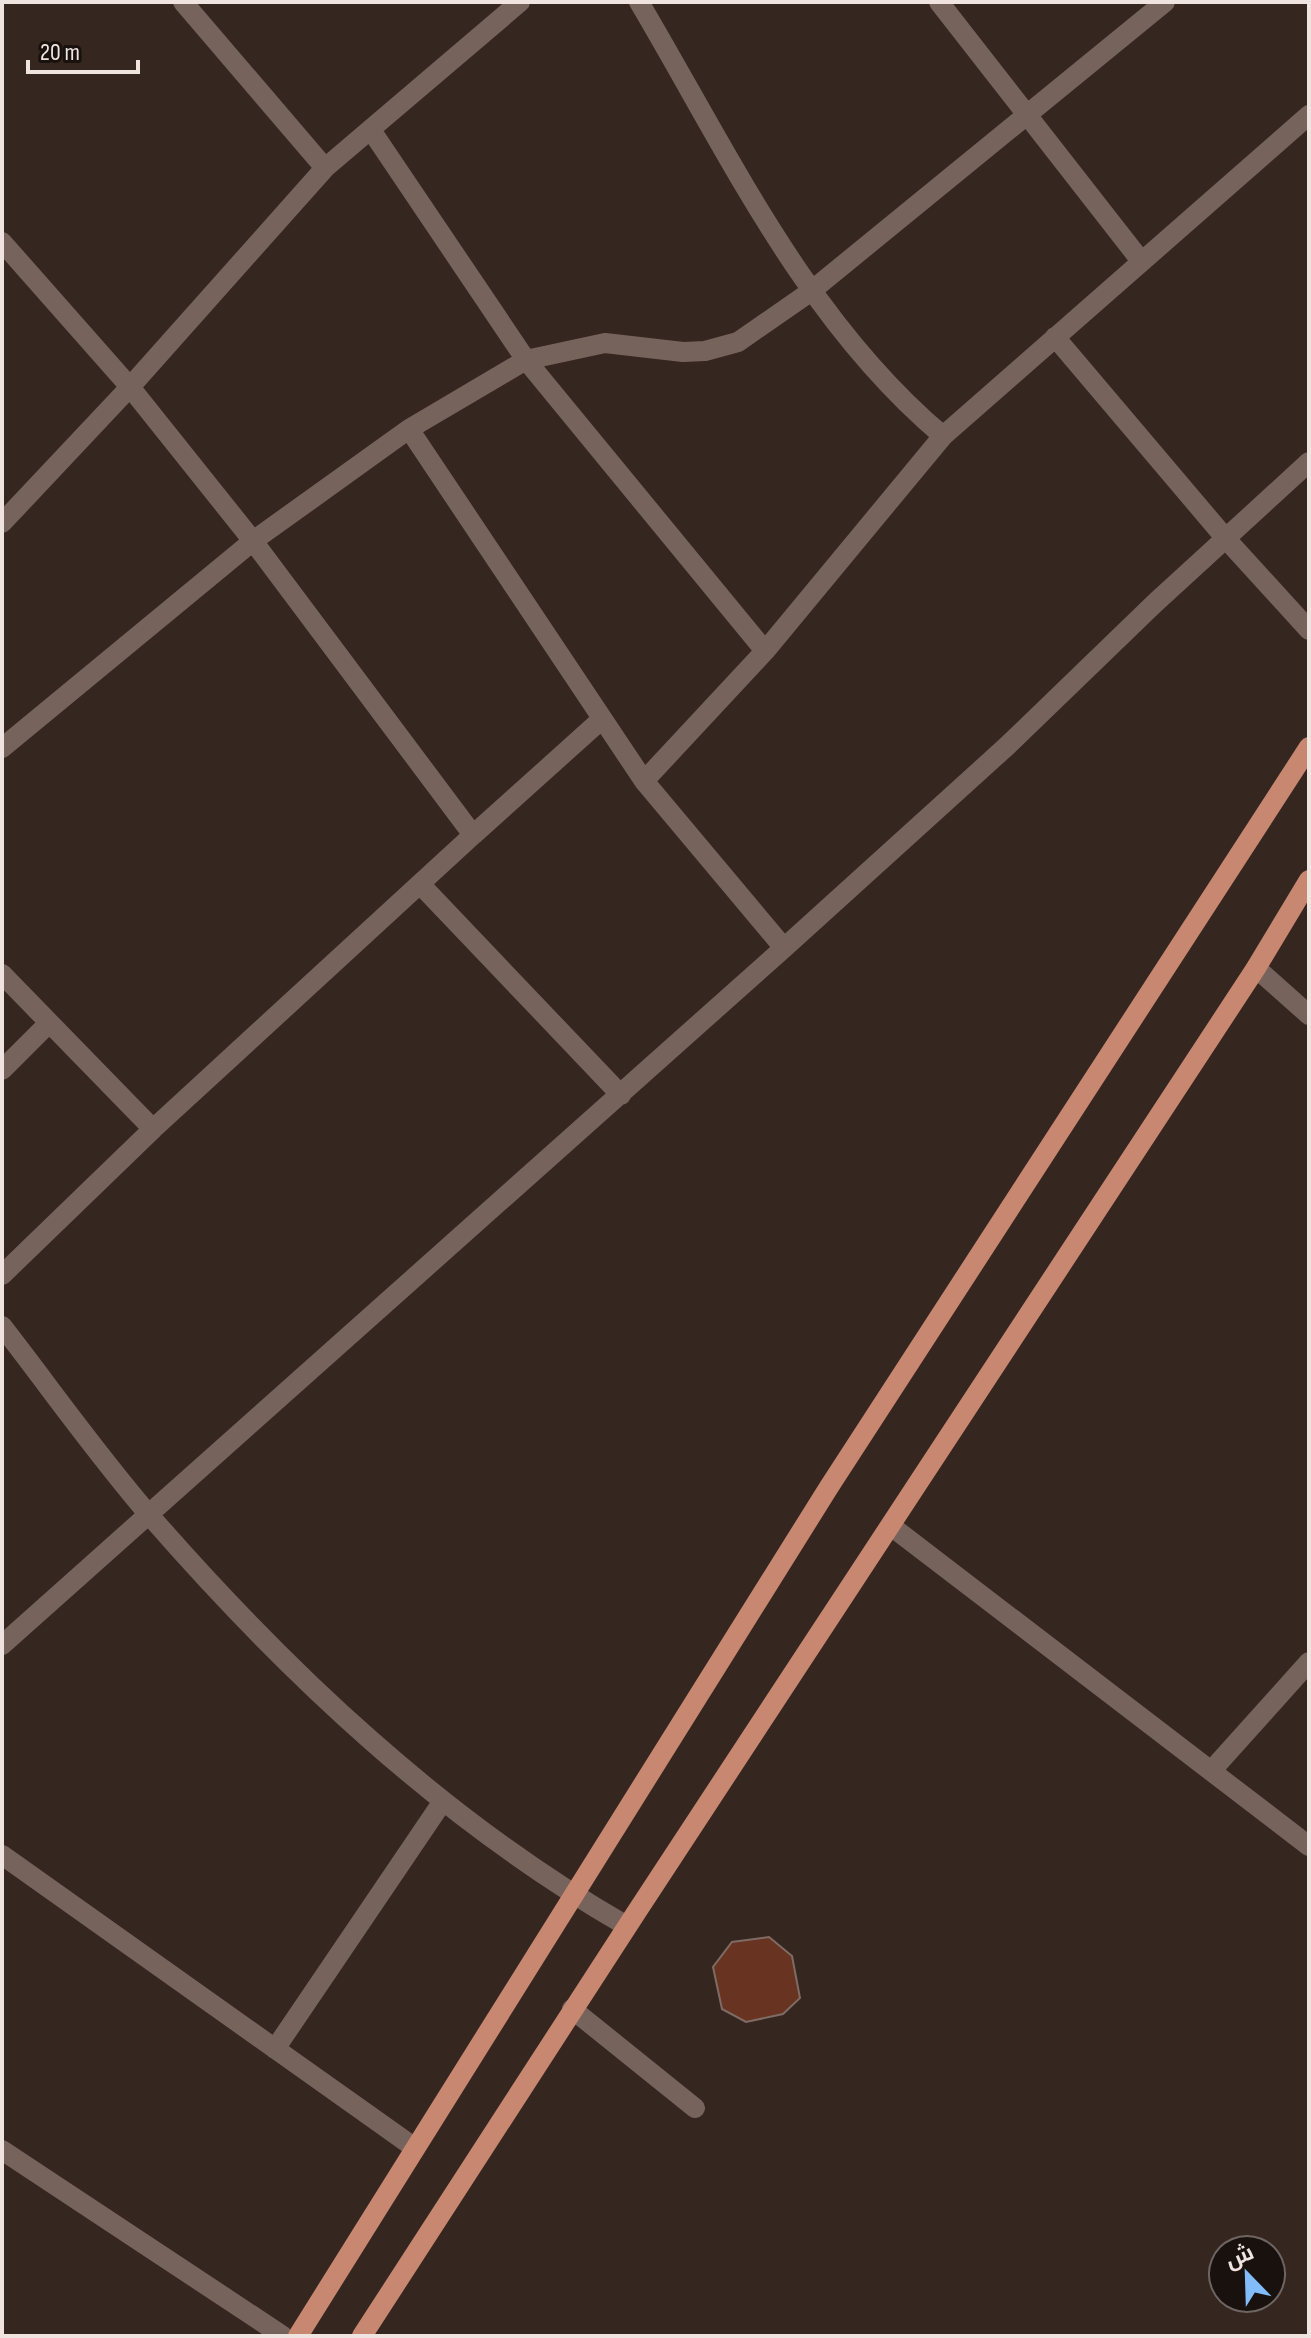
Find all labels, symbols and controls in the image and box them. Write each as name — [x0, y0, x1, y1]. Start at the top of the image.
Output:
scale bar — [28, 24, 138, 74]
text: 20 m — [40, 38, 80, 67]
north arrow — [1207, 2234, 1287, 2314]
text: ش — [1222, 2239, 1258, 2275]

